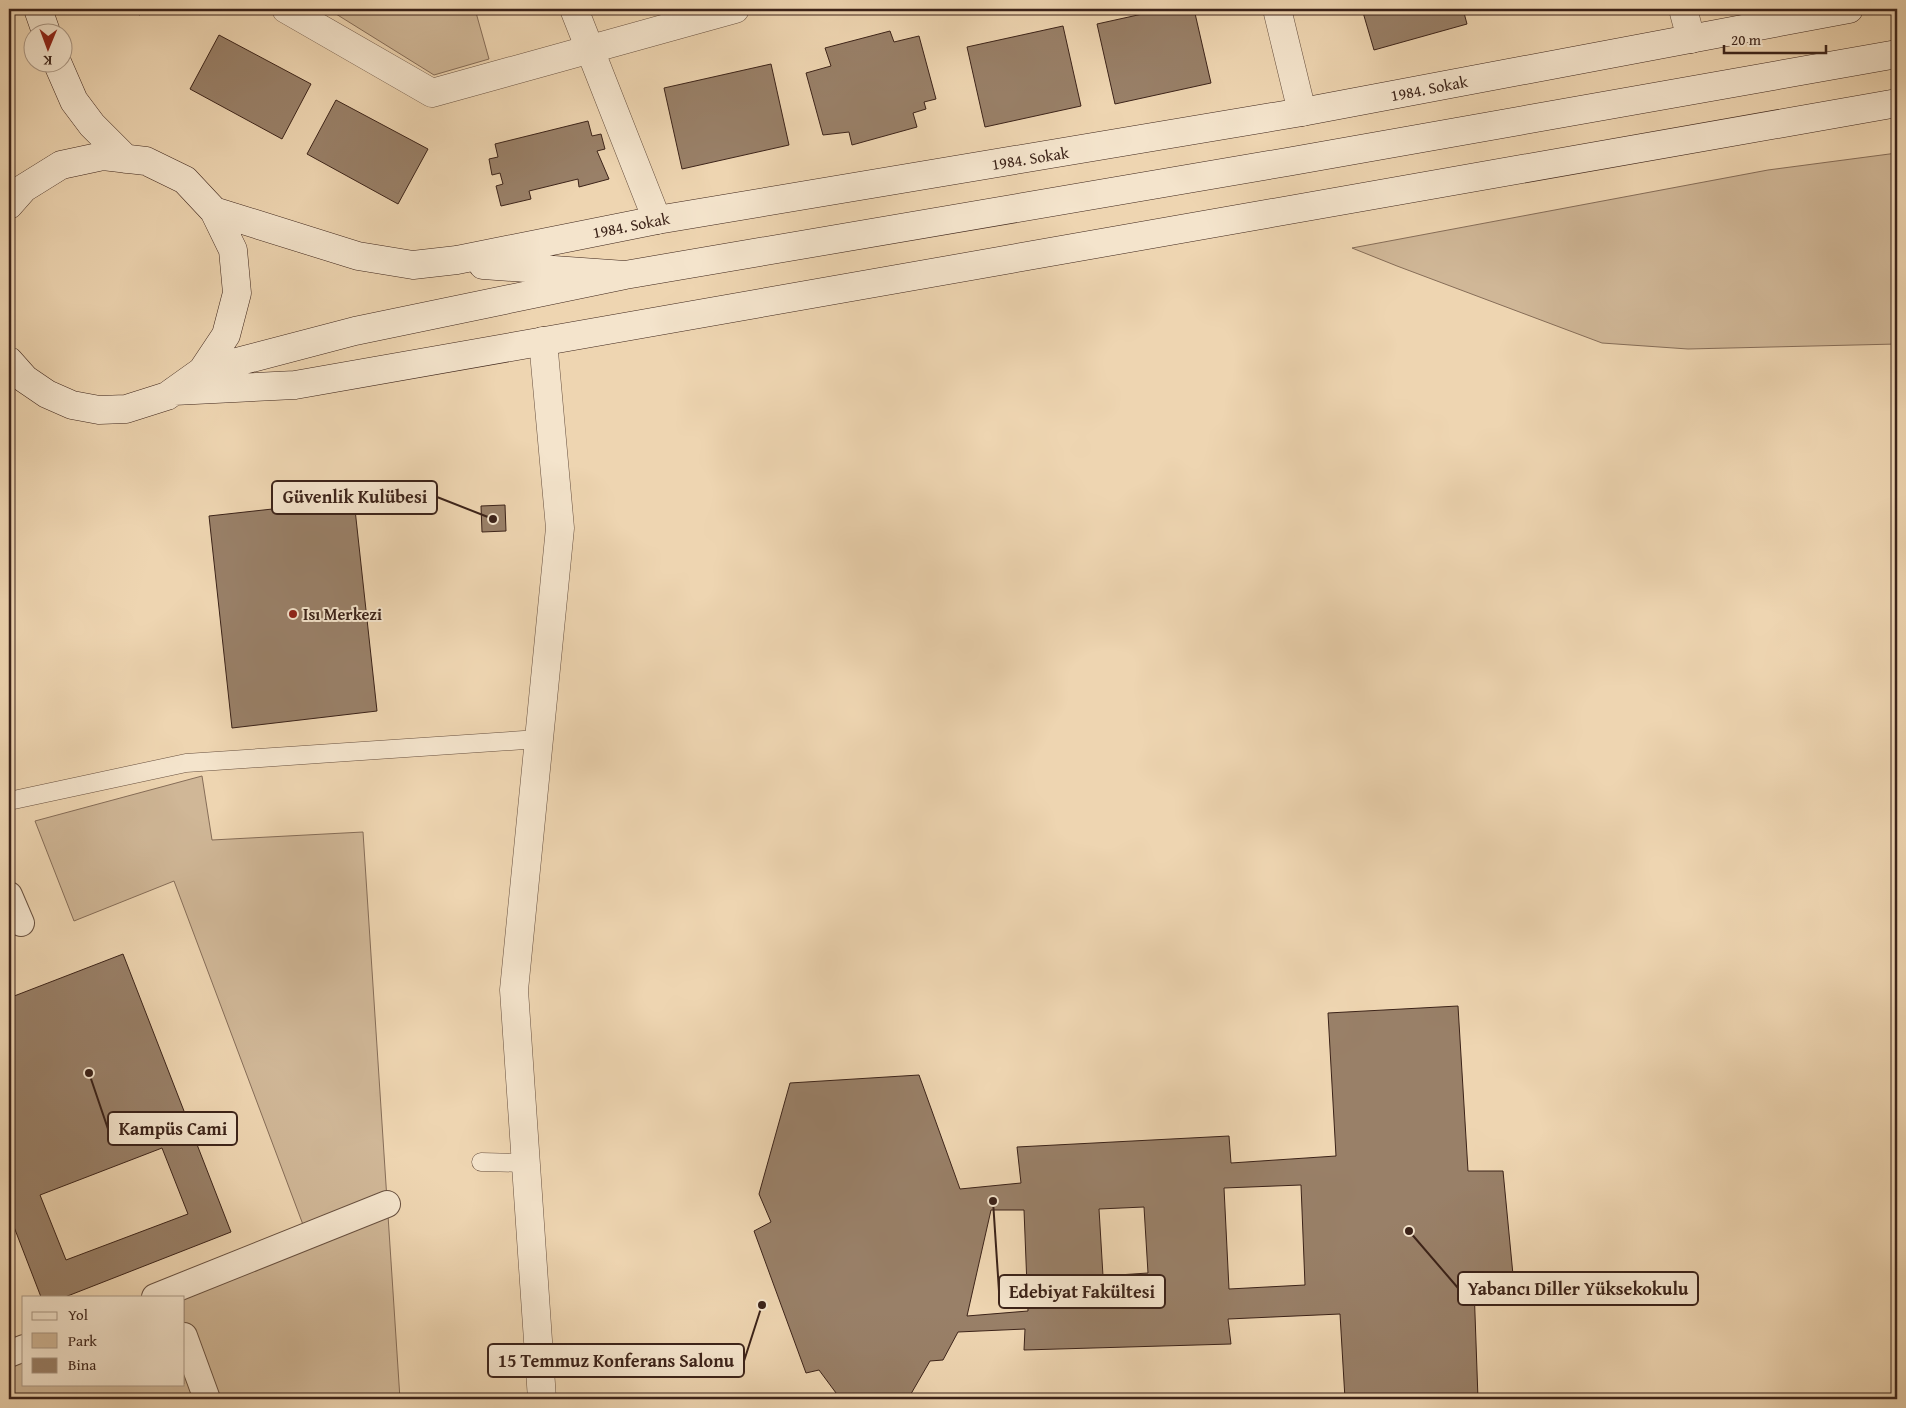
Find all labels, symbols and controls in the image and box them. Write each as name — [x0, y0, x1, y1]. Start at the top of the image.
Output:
north arrow — [22, 22, 72, 72]
scale bar — [1724, 22, 1826, 54]
text: 20 m — [1731, 29, 1762, 50]
text: K — [43, 51, 52, 71]
street label: 1984. Sokak — [1388, 69, 1470, 107]
street label: 1984. Sokak — [990, 140, 1071, 176]
street label: 1984. Sokak — [590, 206, 672, 244]
callout: Güvenlik Kulübesi — [272, 481, 437, 514]
text: Güvenlik Kulübesi — [283, 483, 428, 510]
place label: Isı Merkezi — [303, 602, 382, 626]
marker: Isı Merkezi — [287, 608, 299, 620]
callout: Kampüs Cami — [108, 1112, 237, 1145]
text: Kampüs Cami — [119, 1115, 228, 1142]
callout: Yabancı Diller Yüksekokulu — [1458, 1272, 1698, 1305]
callout: Edebiyat Fakültesi — [999, 1275, 1165, 1308]
text: Yabancı Diller Yüksekokulu — [1468, 1275, 1689, 1302]
text: Edebiyat Fakültesi — [1009, 1278, 1155, 1305]
legend — [22, 1296, 185, 1386]
text: Yol — [68, 1304, 88, 1325]
text: Park — [68, 1330, 97, 1351]
callout: 15 Temmuz Konferans Salonu — [488, 1344, 744, 1377]
text: 15 Temmuz Konferans Salonu — [498, 1347, 735, 1374]
text: Bina — [68, 1354, 96, 1375]

